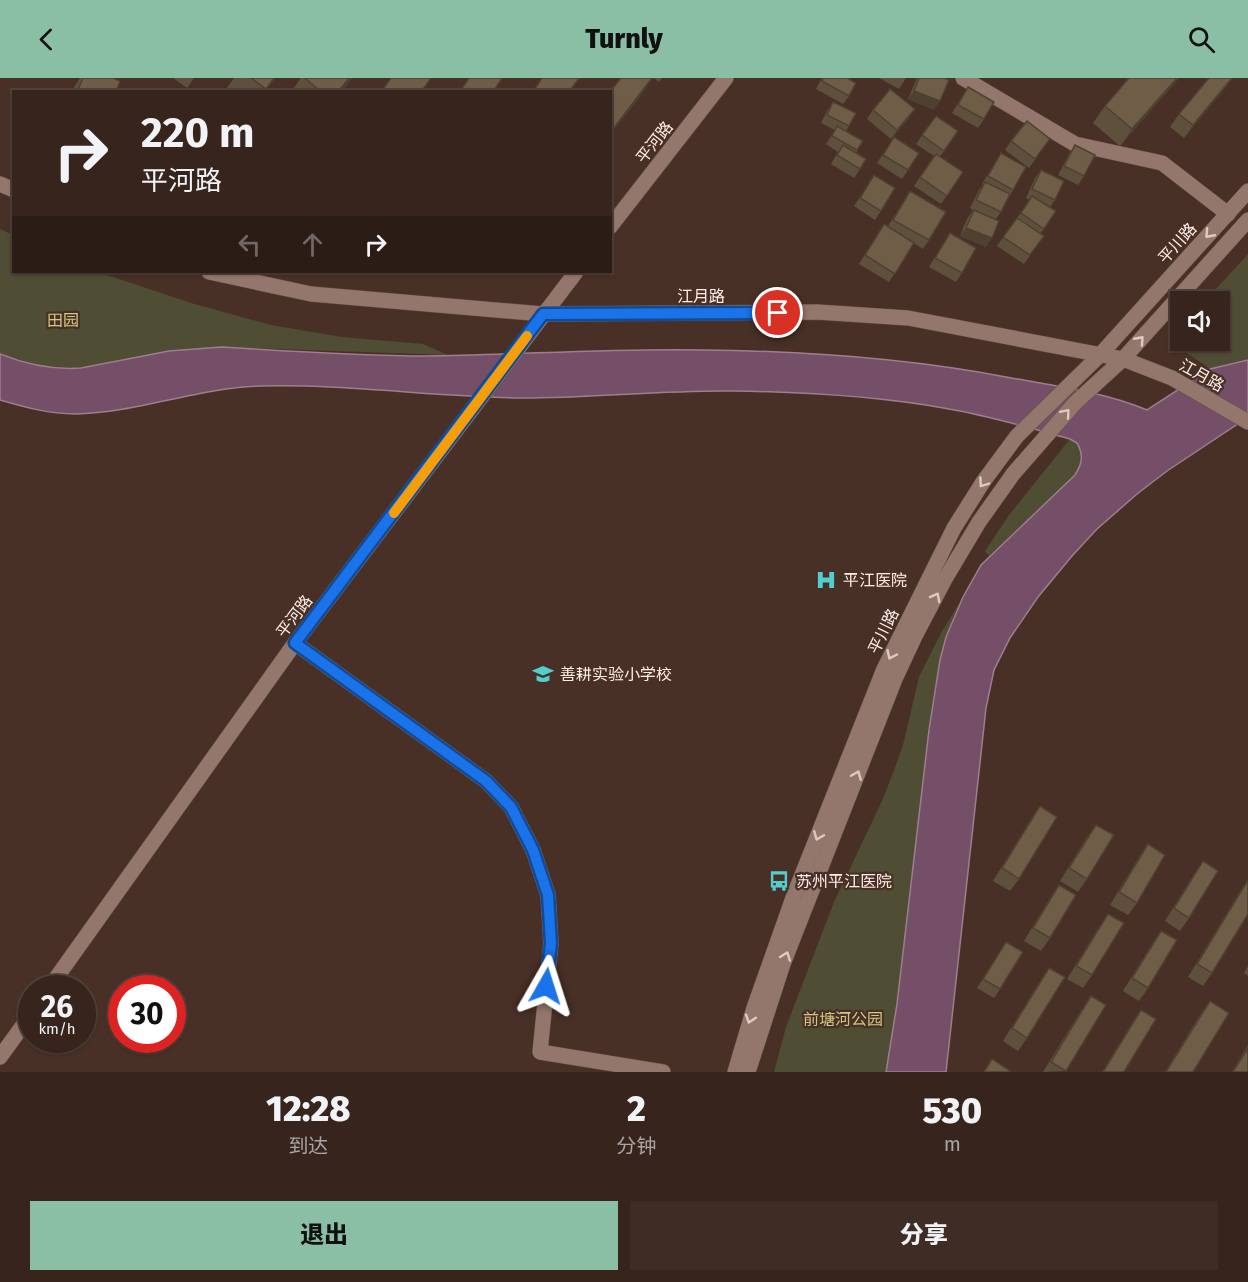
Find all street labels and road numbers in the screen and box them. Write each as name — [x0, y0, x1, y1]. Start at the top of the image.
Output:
street label: 平河路 — [632, 118, 677, 167]
street label: 平川路 — [1154, 219, 1200, 268]
street label: 江月路 — [677, 287, 725, 306]
street label: 江月路 — [1176, 355, 1227, 395]
street label: 平河路 — [272, 591, 316, 641]
street label: 平川路 — [864, 605, 903, 657]

